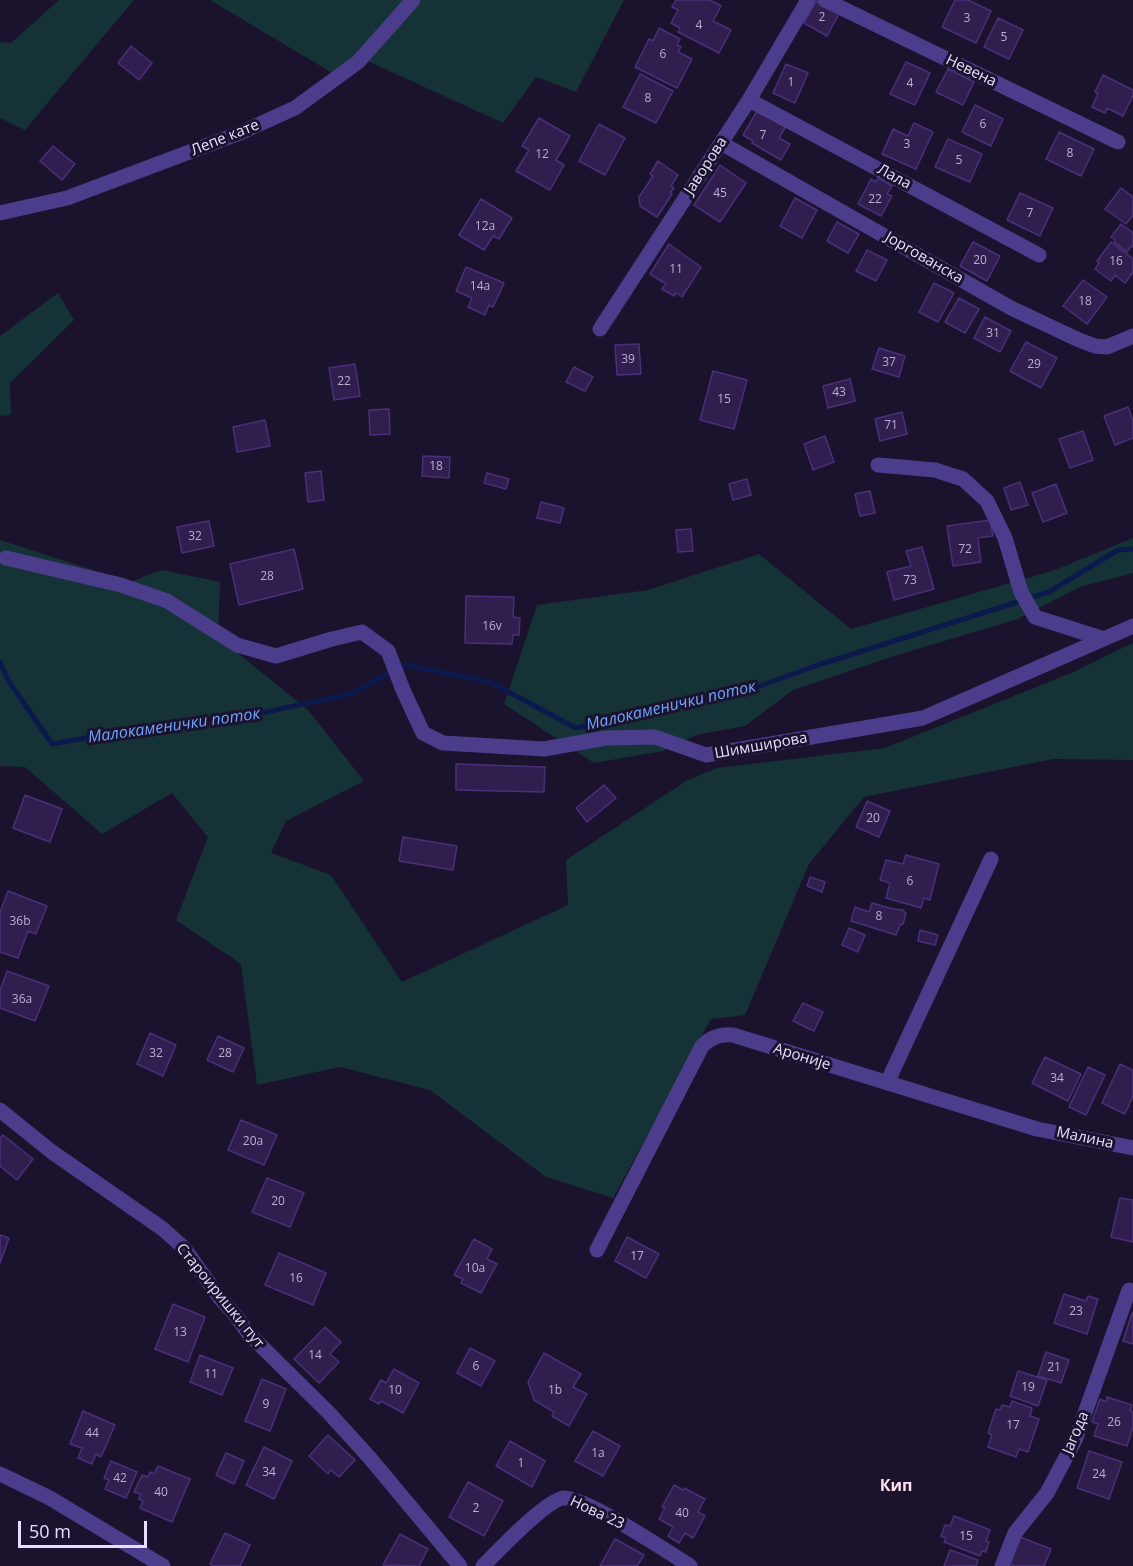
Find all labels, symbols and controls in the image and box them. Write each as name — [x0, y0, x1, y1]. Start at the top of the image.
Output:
house number: 2 — [819, 11, 825, 25]
house number: 3 — [964, 12, 970, 26]
house number: 4 — [696, 19, 702, 33]
house number: 5 — [1001, 31, 1007, 45]
house number: 6 — [660, 48, 666, 62]
street label: Невена — [943, 51, 999, 91]
house number: 1 — [788, 76, 794, 90]
house number: 4 — [907, 77, 913, 91]
house number: 8 — [645, 92, 651, 106]
street label: Лепе кате — [188, 116, 262, 160]
house number: 6 — [980, 118, 986, 132]
house number: 7 — [760, 129, 766, 143]
street label: Јаворова — [681, 134, 731, 198]
house number: 3 — [904, 138, 910, 152]
house number: 8 — [1067, 147, 1073, 161]
house number: 12 — [535, 148, 549, 162]
house number: 5 — [956, 154, 962, 168]
street label: Лала — [874, 161, 914, 193]
house number: 45 — [713, 187, 727, 201]
house number: 22 — [868, 193, 882, 207]
house number: 7 — [1027, 207, 1033, 221]
house number: 12a — [475, 220, 495, 234]
street label: Јоргованска — [882, 228, 966, 288]
house number: 20 — [973, 254, 987, 268]
house number: 16 — [1109, 255, 1123, 269]
house number: 11 — [669, 263, 683, 277]
house number: 14a — [470, 280, 490, 294]
house number: 18 — [1078, 295, 1092, 309]
house number: 31 — [986, 327, 1000, 341]
house number: 39 — [621, 353, 635, 367]
house number: 37 — [882, 356, 896, 370]
house number: 29 — [1027, 358, 1041, 372]
house number: 22 — [337, 375, 351, 389]
house number: 43 — [832, 386, 846, 400]
house number: 15 — [717, 393, 731, 407]
house number: 71 — [884, 419, 898, 433]
house number: 18 — [429, 460, 443, 474]
house number: 32 — [188, 530, 202, 544]
house number: 72 — [958, 543, 972, 557]
house number: 28 — [260, 570, 274, 584]
house number: 73 — [903, 574, 917, 588]
house number: 16v — [482, 620, 502, 634]
water label: Малокаменички поток — [584, 677, 758, 735]
water label: Малокаменички поток — [87, 704, 261, 748]
street label: Шимширова — [713, 729, 809, 763]
house number: 20 — [866, 812, 880, 826]
house number: 6 — [907, 875, 913, 889]
house number: 8 — [876, 910, 882, 924]
house number: 36b — [9, 915, 31, 929]
house number: 36a — [12, 993, 32, 1007]
street label: Ароније — [771, 1040, 833, 1074]
house number: 32 — [149, 1047, 163, 1061]
house number: 28 — [218, 1047, 232, 1061]
house number: 34 — [1050, 1072, 1064, 1086]
street label: Малина — [1055, 1123, 1115, 1153]
house number: 20a — [243, 1135, 263, 1149]
house number: 20 — [271, 1195, 285, 1209]
street label: Староиришки пут — [172, 1240, 268, 1352]
house number: 17 — [630, 1250, 644, 1264]
house number: 10a — [465, 1262, 485, 1276]
house number: 16 — [289, 1272, 303, 1286]
house number: 23 — [1069, 1305, 1083, 1319]
house number: 13 — [173, 1326, 187, 1340]
house number: 14 — [308, 1349, 322, 1363]
house number: 6 — [473, 1360, 479, 1374]
house number: 21 — [1047, 1361, 1061, 1375]
house number: 11 — [204, 1368, 218, 1382]
house number: 19 — [1021, 1381, 1035, 1395]
house number: 10 — [388, 1384, 402, 1398]
house number: 1b — [548, 1384, 562, 1398]
house number: 9 — [263, 1398, 269, 1412]
street label: Јагода — [1059, 1409, 1093, 1457]
house number: 26 — [1107, 1416, 1121, 1430]
house number: 17 — [1006, 1419, 1020, 1433]
house number: 44 — [85, 1427, 99, 1441]
house number: 1a — [591, 1447, 605, 1461]
house number: 1 — [518, 1457, 524, 1471]
house number: 34 — [262, 1466, 276, 1480]
house number: 24 — [1092, 1468, 1106, 1482]
house number: 42 — [113, 1472, 127, 1486]
district label: Кип — [880, 1476, 912, 1496]
house number: 40 — [154, 1486, 168, 1500]
street label: Нова 23 — [567, 1493, 627, 1533]
house number: 2 — [473, 1502, 479, 1516]
house number: 40 — [675, 1507, 689, 1521]
scale bar — [21, 1509, 150, 1547]
text: 50 m — [29, 1519, 71, 1543]
house number: 15 — [959, 1530, 973, 1544]

